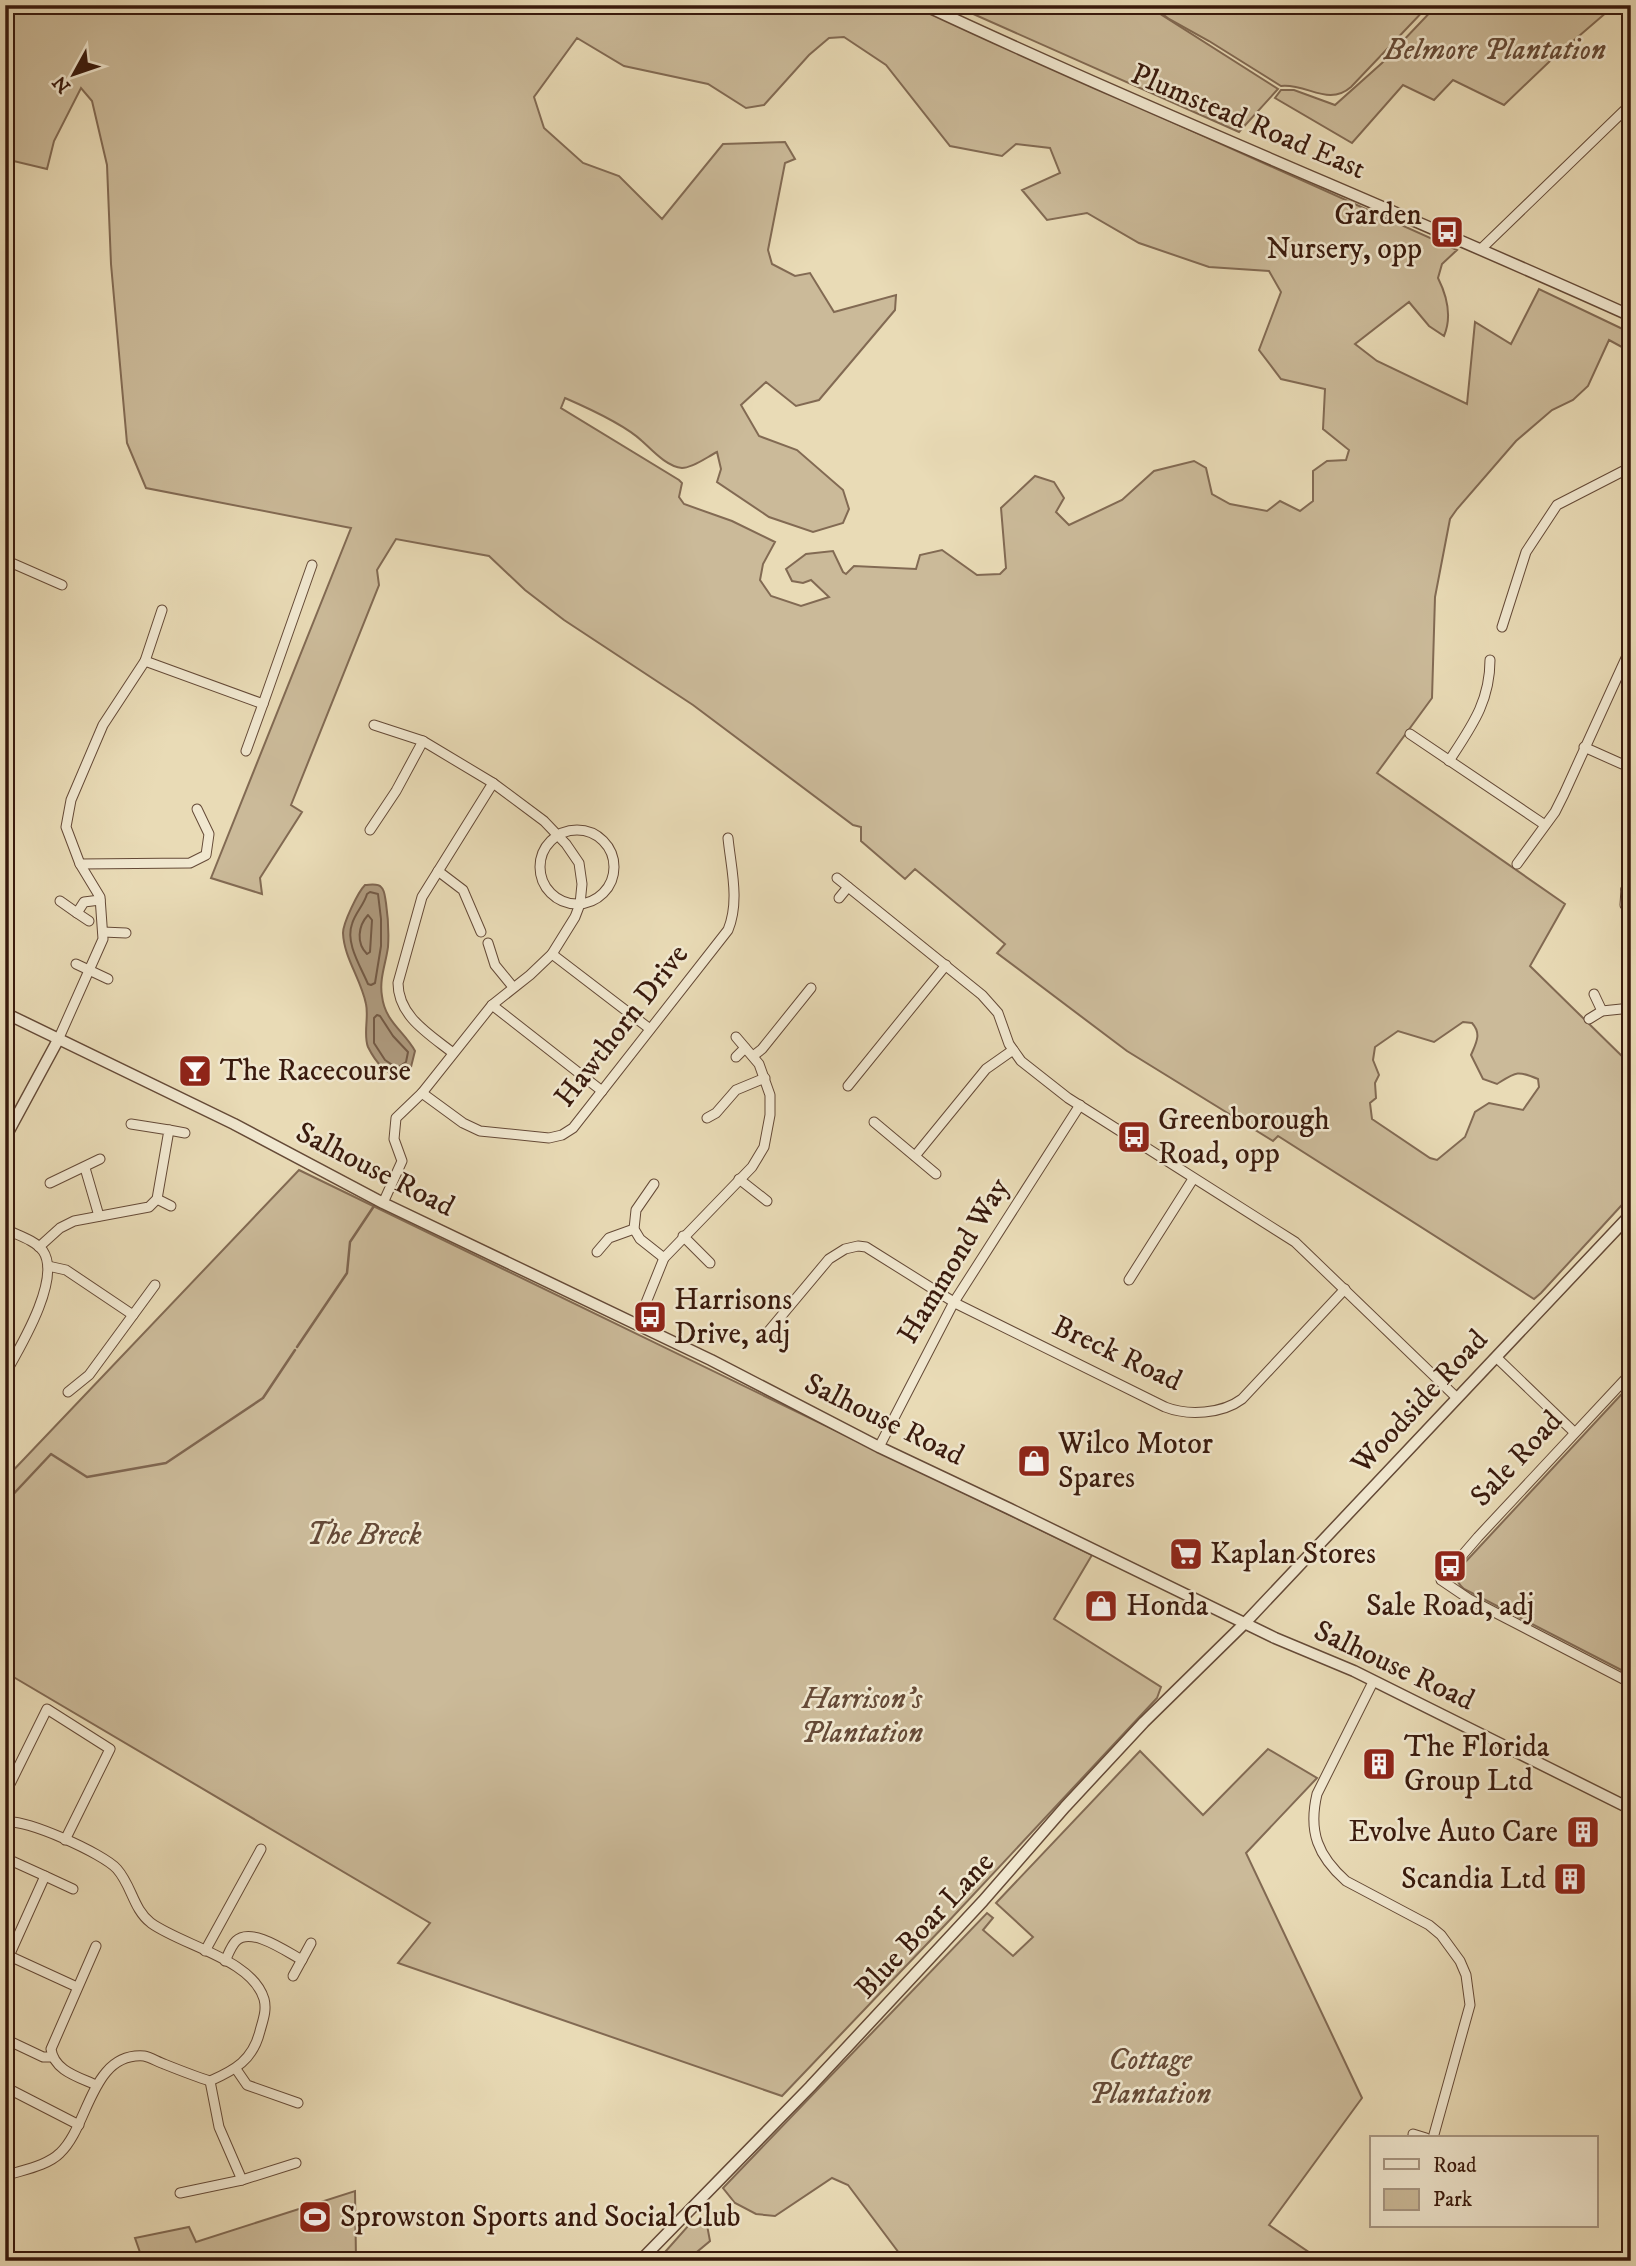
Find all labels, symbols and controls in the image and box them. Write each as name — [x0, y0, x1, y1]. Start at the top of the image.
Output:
park label: Belmore Plantation — [1383, 32, 1606, 69]
north arrow — [38, 38, 108, 108]
street label: Plumstead Road East — [1125, 56, 1371, 188]
text: N — [48, 70, 76, 97]
place label: Garden Nursery, opp — [1266, 197, 1422, 268]
bus stop icon: Garden Nursery, opp — [1428, 213, 1466, 251]
street label: Hawthorn Drive — [547, 937, 697, 1115]
bar icon: The Racecourse — [176, 1052, 214, 1090]
place label: The Racecourse — [220, 1053, 411, 1090]
place label: Greenborough Road, opp — [1158, 1102, 1330, 1173]
street label: Salhouse Road — [289, 1114, 461, 1226]
bus stop icon: Greenborough Road, opp — [1115, 1118, 1153, 1156]
street label: Hammond Way — [890, 1171, 1018, 1351]
place label: Harrisons Drive, adj — [674, 1282, 792, 1353]
bus stop icon: Harrisons Drive, adj — [631, 1298, 669, 1336]
street label: Breck Road — [1046, 1308, 1188, 1400]
street label: Woodside Road — [1343, 1322, 1496, 1483]
street label: Salhouse Road — [798, 1365, 970, 1475]
street label: Sale Road — [1463, 1403, 1571, 1515]
place label: Wilco Motor Spares — [1057, 1426, 1213, 1497]
shop icon: Wilco Motor Spares — [1015, 1442, 1053, 1480]
park label: The Breck — [306, 1517, 422, 1554]
supermarket icon: Kaplan Stores — [1167, 1535, 1205, 1573]
place label: Kaplan Stores — [1210, 1536, 1376, 1573]
bus stop icon: Sale Road, adj — [1431, 1547, 1469, 1585]
shop icon: Honda — [1082, 1587, 1120, 1625]
place label: Honda — [1126, 1588, 1209, 1625]
place label: Sale Road, adj — [1366, 1588, 1534, 1625]
street label: Salhouse Road — [1308, 1613, 1480, 1719]
park label: Harrison's Plantation — [801, 1681, 923, 1752]
place label: The Florida Group Ltd — [1404, 1729, 1550, 1800]
building icon: The Florida Group Ltd — [1360, 1745, 1398, 1783]
building icon: Evolve Auto Care — [1564, 1813, 1602, 1851]
place label: Evolve Auto Care — [1349, 1814, 1558, 1851]
street label: Blue Boar Lane — [848, 1845, 1002, 2007]
building icon: Scandia Ltd — [1551, 1860, 1589, 1898]
place label: Scandia Ltd — [1401, 1861, 1546, 1898]
park label: Cottage Plantation — [1089, 2042, 1211, 2113]
legend — [1370, 2136, 1598, 2228]
text: Road — [1433, 2153, 1477, 2179]
text: Park — [1433, 2187, 1473, 2213]
sports icon: Sprowston Sports and Social Club — [296, 2198, 334, 2236]
place label: Sprowston Sports and Social Club — [340, 2199, 741, 2236]

